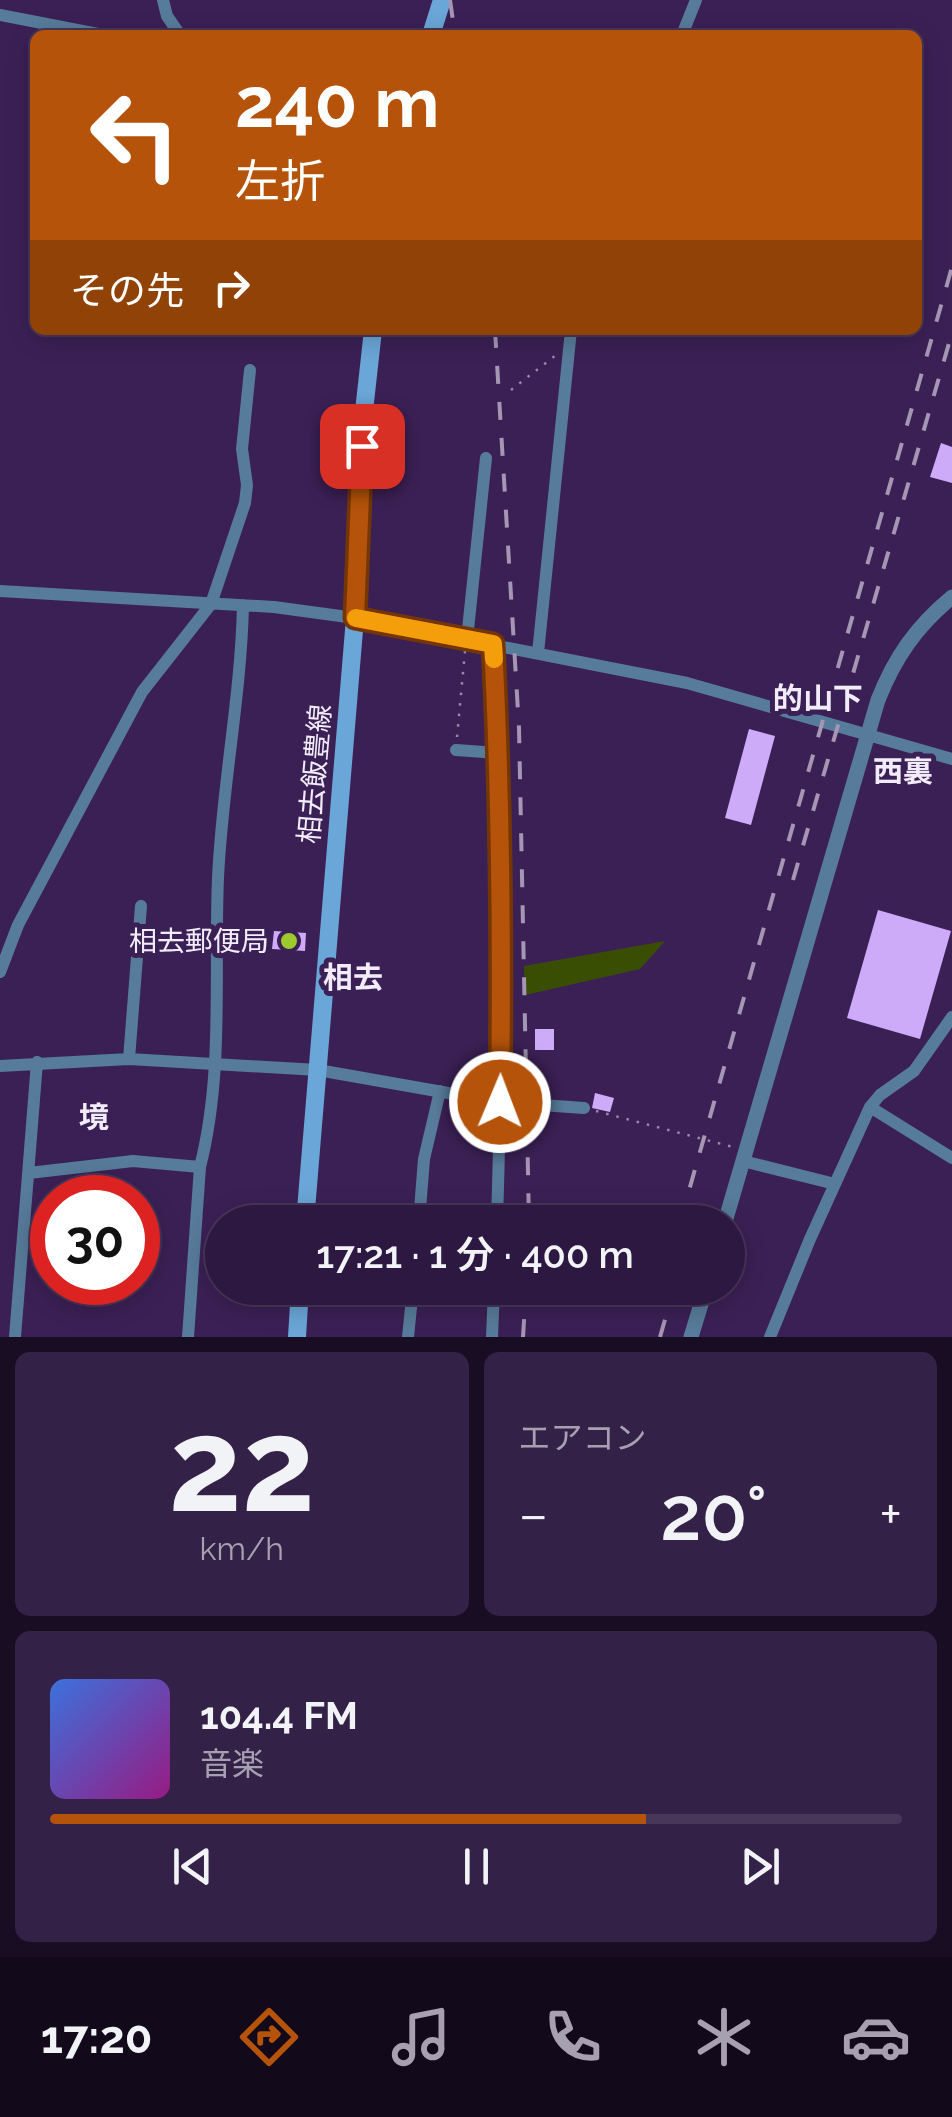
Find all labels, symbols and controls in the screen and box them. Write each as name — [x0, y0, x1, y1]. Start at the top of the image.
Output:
text: 240 m — [235, 61, 439, 143]
icon: left — [70, 70, 200, 200]
text: 左折 — [235, 155, 325, 208]
icon: right — [204, 260, 259, 315]
text: その先 — [70, 268, 184, 313]
pin — [320, 404, 405, 489]
icon: arrive — [335, 419, 390, 474]
district label: 的山下 — [773, 681, 863, 716]
street label: 相去飯豊線 — [292, 703, 338, 845]
district label: 西裏 — [873, 754, 933, 789]
place label: 相去郵便局 — [129, 925, 269, 958]
marker: 相去郵便局 — [278, 930, 300, 952]
district label: 相去 — [323, 960, 383, 995]
position arrow — [448, 1050, 552, 1154]
district label: 境 — [79, 1100, 109, 1135]
speed limit sign: 30 — [30, 1175, 160, 1305]
text: 17:21 · 1 分 · 400 m — [316, 1232, 634, 1277]
text: 22 — [168, 1389, 315, 1541]
text: エアコン — [519, 1419, 647, 1456]
text: 20° — [660, 1469, 767, 1558]
text: − — [519, 1482, 548, 1547]
text: + — [879, 1482, 902, 1547]
text: km/h — [200, 1530, 284, 1567]
text: 104.4 FM — [200, 1693, 358, 1738]
text: 音楽 — [200, 1745, 264, 1782]
icon: previous — [165, 1839, 220, 1894]
icon: pause — [449, 1839, 504, 1894]
icon: next — [733, 1839, 788, 1894]
icon: directions — [234, 2002, 304, 2072]
icon: music — [386, 2002, 456, 2072]
icon: phone — [538, 2002, 608, 2072]
icon: climate — [689, 2002, 759, 2072]
icon: car — [841, 2002, 911, 2072]
text: 17:20 — [41, 2011, 152, 2064]

